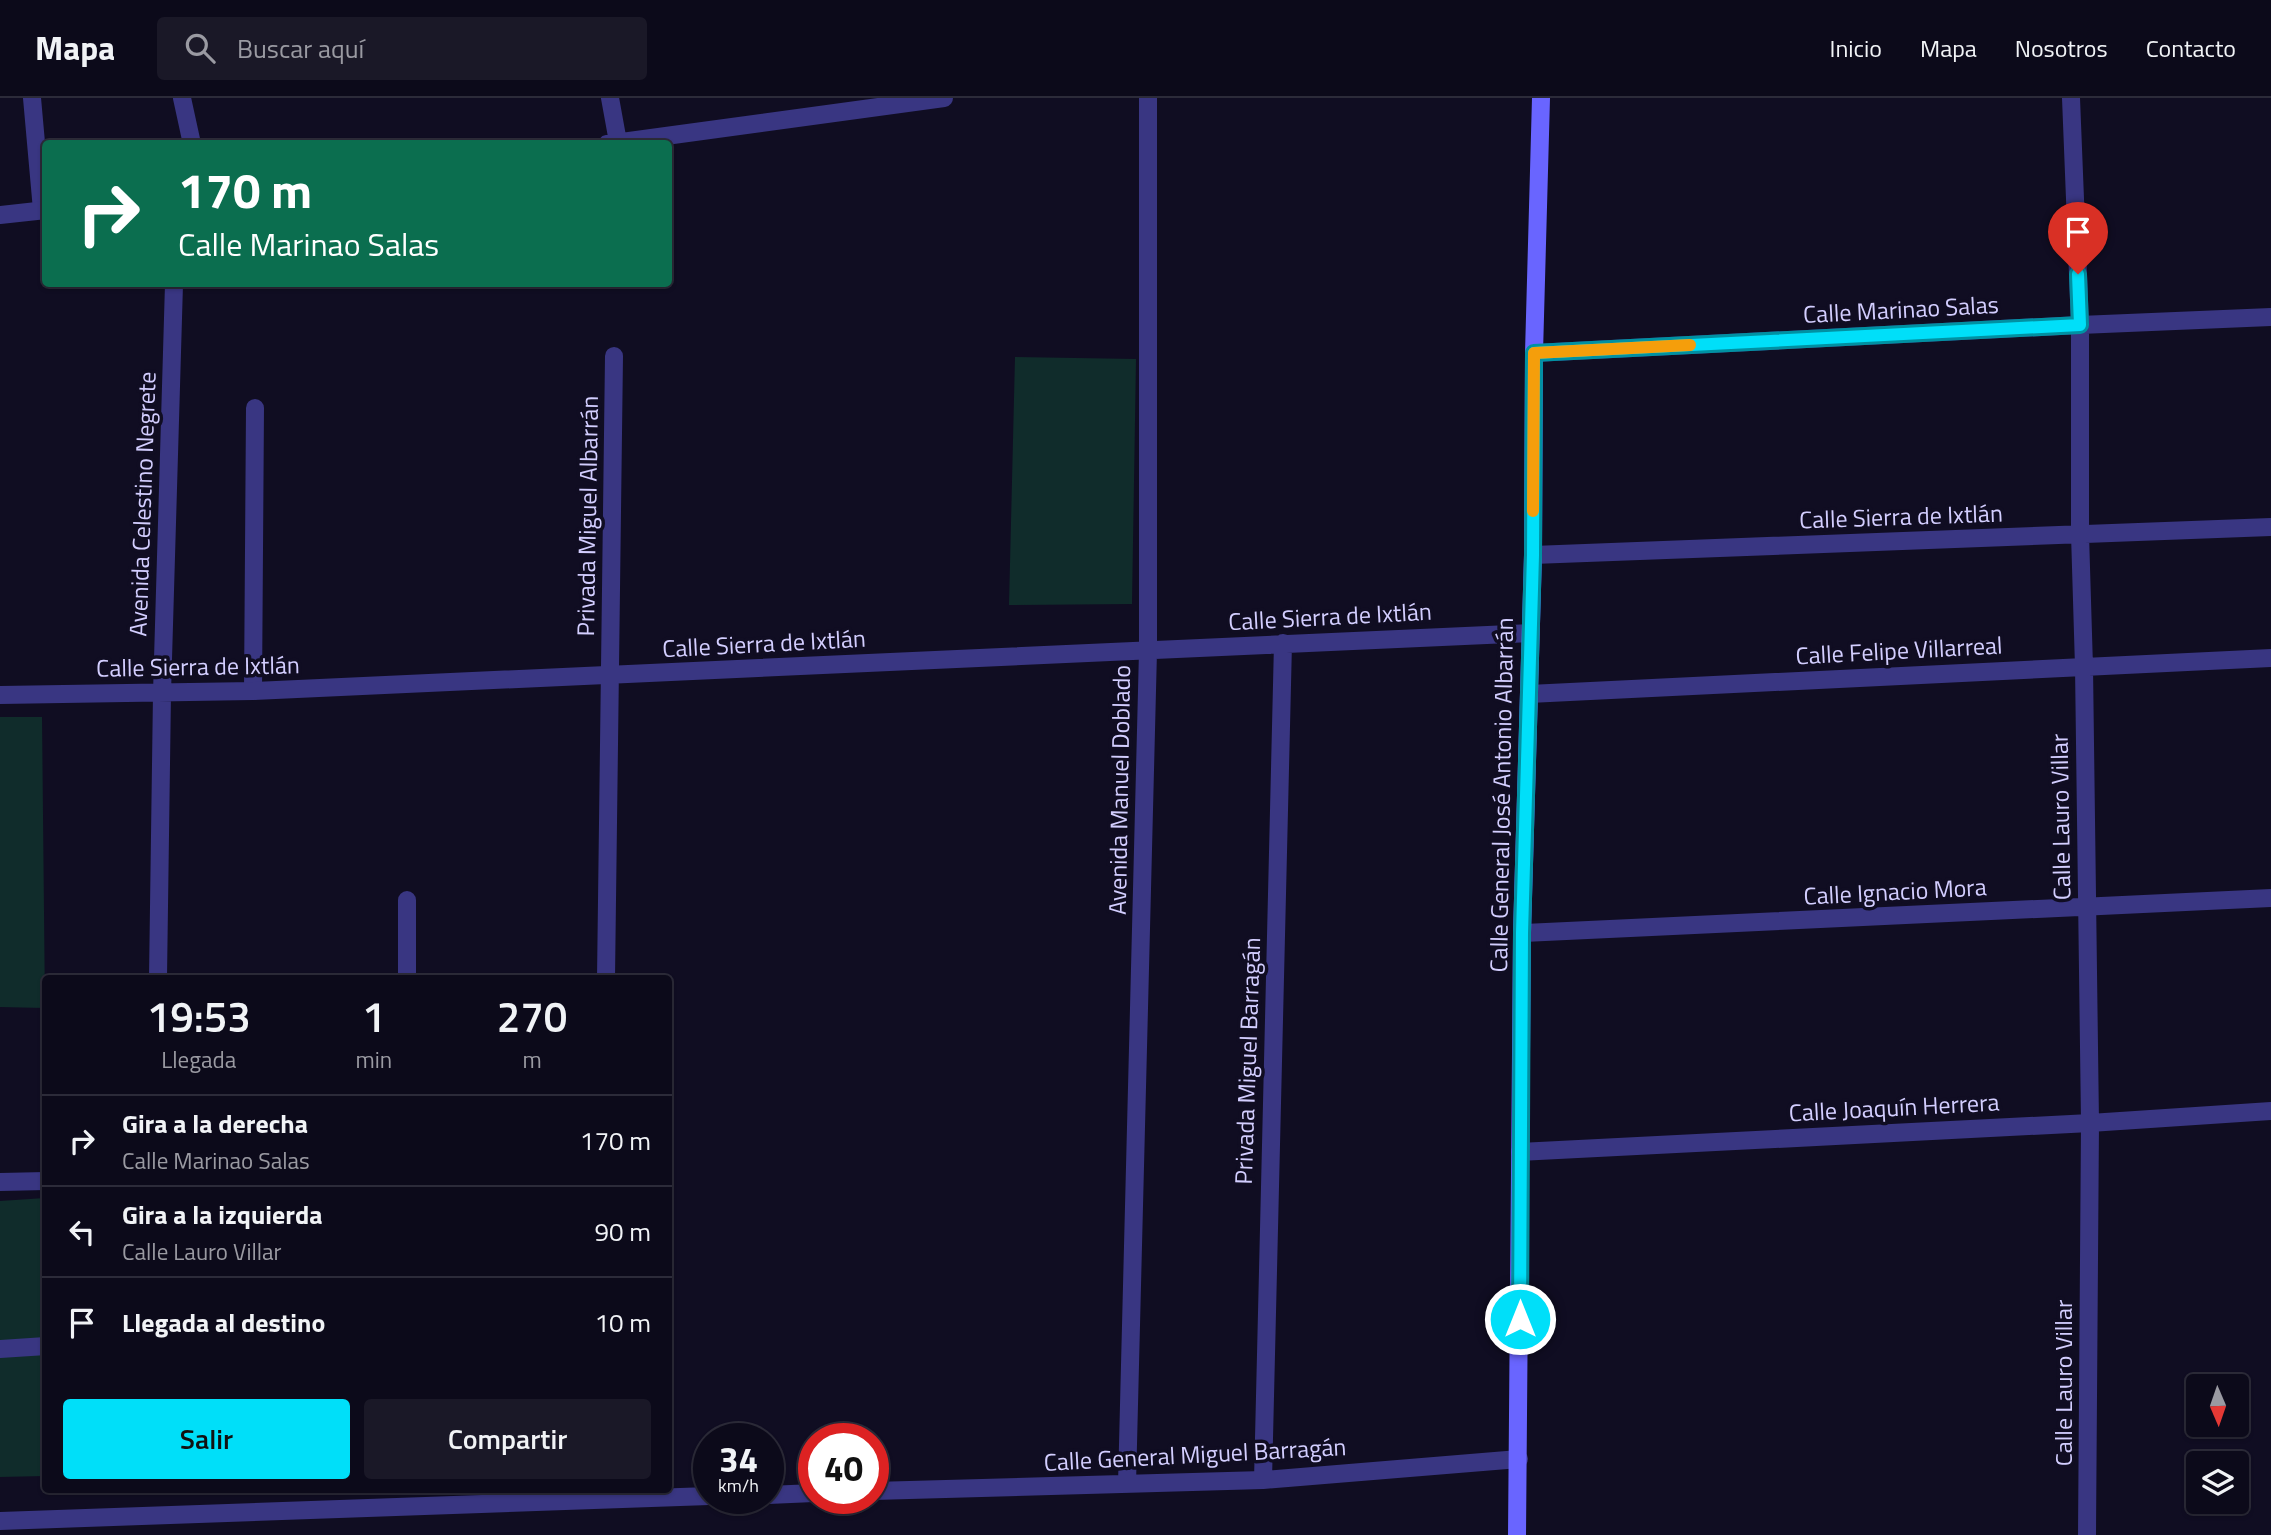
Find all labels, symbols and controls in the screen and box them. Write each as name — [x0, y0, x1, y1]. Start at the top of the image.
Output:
search box — [157, 17, 647, 80]
text: Mapa — [35, 23, 115, 73]
icon: search — [181, 29, 219, 67]
text: Buscar aquí — [237, 29, 364, 68]
text: Inicio — [1830, 30, 1882, 66]
text: Mapa — [1920, 30, 1977, 66]
text: Nosotros — [2015, 30, 2108, 66]
text: Contacto — [2146, 30, 2236, 66]
text: 170 m — [178, 152, 312, 227]
icon: right — [63, 168, 154, 259]
pin — [2048, 202, 2108, 274]
icon: arrive — [2059, 213, 2097, 251]
text: Calle Marinao Salas — [178, 220, 439, 268]
street label: Calle Marinao Salas — [1802, 286, 2000, 332]
street label: Avenida Celestino Negrete — [119, 371, 165, 637]
street label: Privada Miguel Albarrán — [567, 395, 607, 637]
street label: Calle Sierra de Ixtlán — [1799, 494, 2003, 538]
street label: Calle Sierra de Ixtlán — [1227, 593, 1433, 639]
street label: Calle General José Antonio Albarrán — [1480, 617, 1522, 973]
street label: Calle Sierra de Ixtlán — [661, 620, 867, 666]
street label: Calle Felipe Villarreal — [1795, 627, 2003, 673]
street label: Calle Sierra de Ixtlán — [96, 646, 300, 686]
street label: Avenida Manuel Doblado — [1099, 665, 1139, 915]
street label: Calle Lauro Villar — [2041, 733, 2079, 901]
street label: Calle Ignacio Mora — [1803, 868, 1987, 914]
street label: Privada Miguel Barragán — [1225, 937, 1269, 1185]
text: 19:53 — [147, 984, 251, 1048]
text: 1 — [362, 984, 386, 1048]
text: 270 — [497, 984, 567, 1048]
text: Llegada — [161, 1042, 236, 1077]
text: min — [355, 1042, 392, 1077]
text: m — [522, 1042, 542, 1077]
street label: Calle Joaquín Herrera — [1788, 1084, 2000, 1130]
text: Gira a la derecha — [122, 1104, 308, 1143]
text: 170 m — [580, 1121, 651, 1160]
icon: right — [63, 1122, 101, 1160]
text: Calle Marinao Salas — [122, 1143, 310, 1178]
text: Gira a la izquierda — [122, 1195, 323, 1234]
text: 90 m — [594, 1212, 651, 1251]
icon: left — [63, 1213, 101, 1251]
text: Calle Lauro Villar — [122, 1234, 282, 1269]
position arrow — [1483, 1282, 1557, 1356]
street label: Calle Lauro Villar — [2045, 1300, 2081, 1466]
text: Llegada al destino — [122, 1303, 325, 1342]
text: 10 m — [594, 1303, 651, 1342]
icon: arrive — [63, 1304, 101, 1342]
north arrow — [2186, 1374, 2249, 1437]
map controls — [2186, 1374, 2249, 1514]
button: Salir — [63, 1399, 350, 1479]
button: Compartir — [364, 1399, 651, 1479]
speed limit sign: 40 — [798, 1423, 889, 1514]
street label: Calle General Miguel Barragán — [1043, 1428, 1347, 1480]
text: 34 — [719, 1432, 758, 1486]
button: layers — [2186, 1451, 2249, 1514]
text: km/h — [718, 1472, 759, 1499]

